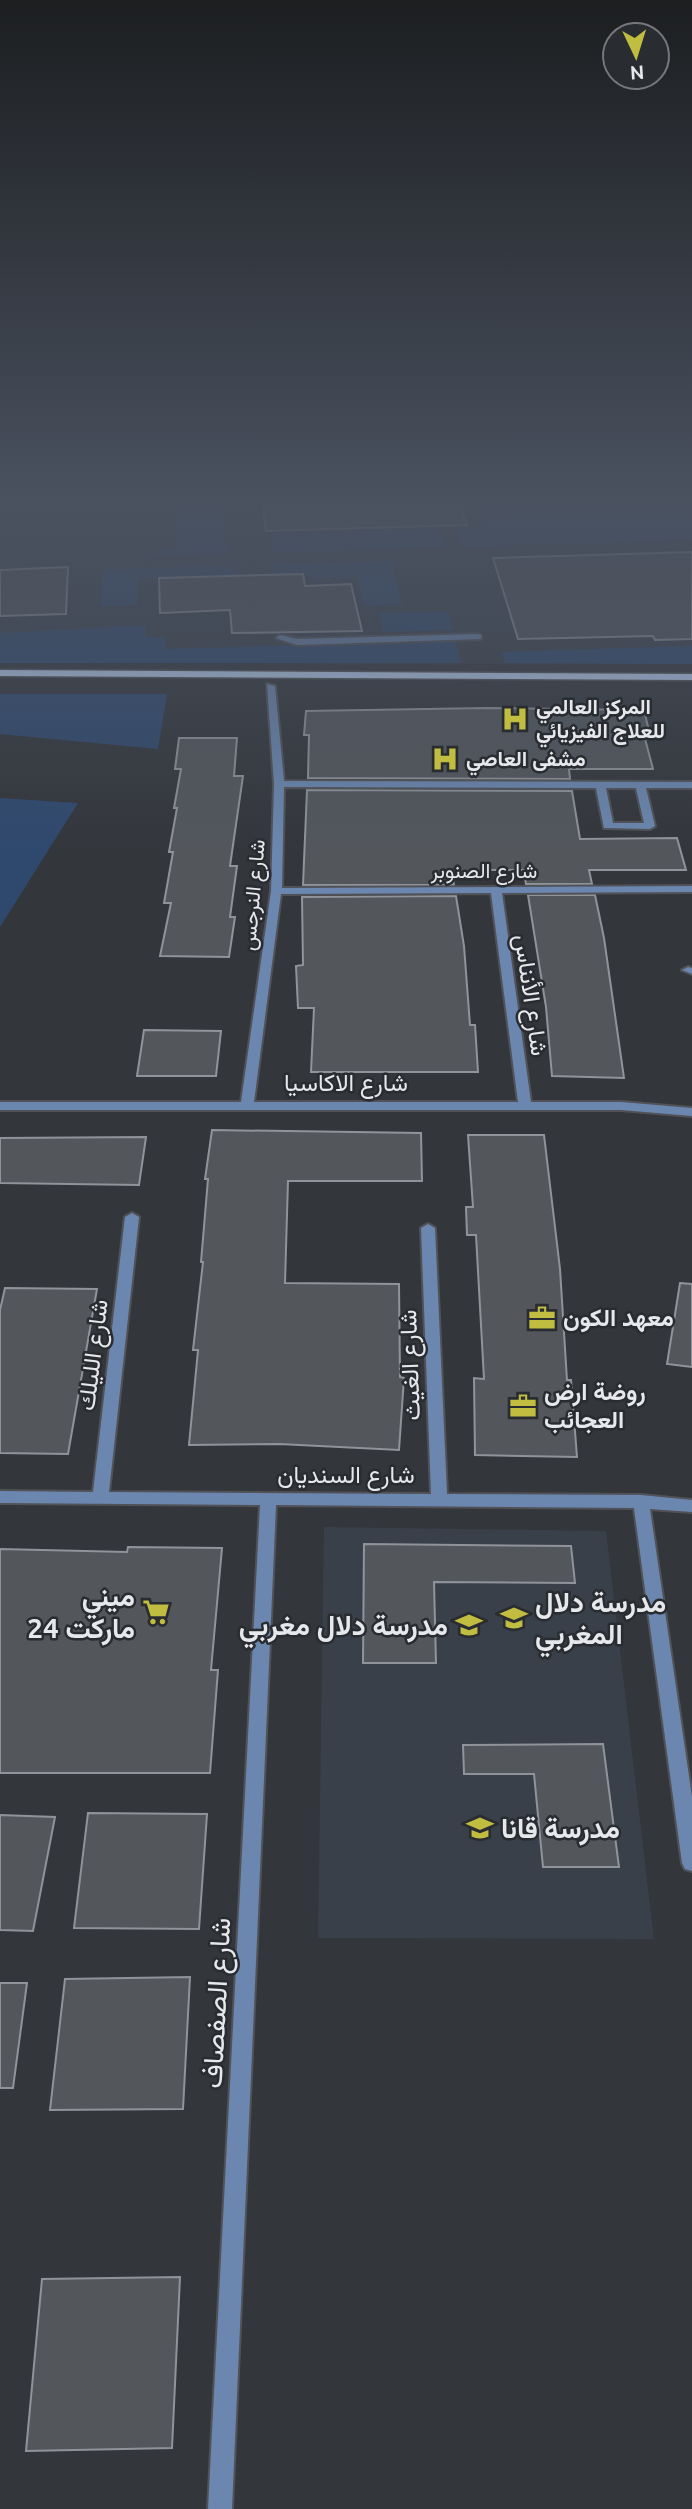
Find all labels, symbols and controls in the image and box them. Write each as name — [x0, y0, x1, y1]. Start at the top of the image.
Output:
north arrow — [601, 21, 671, 91]
text: N — [629, 61, 645, 84]
place label: المركز العالمي للعلاج الفيزيائي — [536, 694, 665, 748]
hospital icon: المركز العالمي للعلاج الفيزيائي — [500, 704, 530, 734]
hospital icon: مشفى العاصي — [430, 744, 460, 774]
place label: مشفى العاصي — [466, 746, 586, 776]
street label: شارع النرجس — [235, 838, 272, 952]
street label: شارع الصنوبر — [430, 858, 537, 885]
street label: شارع الأنناس — [507, 932, 553, 1058]
street label: شارع الاكاسيا — [284, 1069, 408, 1099]
street label: شارع الليلك — [72, 1298, 116, 1413]
office icon: معهد الكون — [527, 1303, 557, 1333]
place label: معهد الكون — [563, 1304, 674, 1333]
street label: شارع الغيث — [394, 1309, 428, 1421]
place label: روضة ارض العجائب — [544, 1378, 646, 1434]
office icon: روضة ارض العجائب — [508, 1391, 538, 1421]
street label: شارع السنديان — [277, 1461, 415, 1491]
place label: ميني ماركت 24 — [27, 1580, 135, 1646]
place label: مدرسة دلال المغربي — [535, 1586, 666, 1658]
supermarket icon: ميني ماركت 24 — [141, 1597, 171, 1627]
school or university icon: مدرسة دلال المغربي — [499, 1603, 529, 1633]
place label: مدرسة دلال مغربي — [239, 1609, 448, 1649]
school or university icon: مدرسة دلال مغربي — [454, 1610, 484, 1640]
place label: مدرسة قانا — [501, 1812, 620, 1846]
school or university icon: مدرسة قانا — [465, 1813, 495, 1843]
street label: شارع الصفصاف — [196, 1917, 239, 2089]

